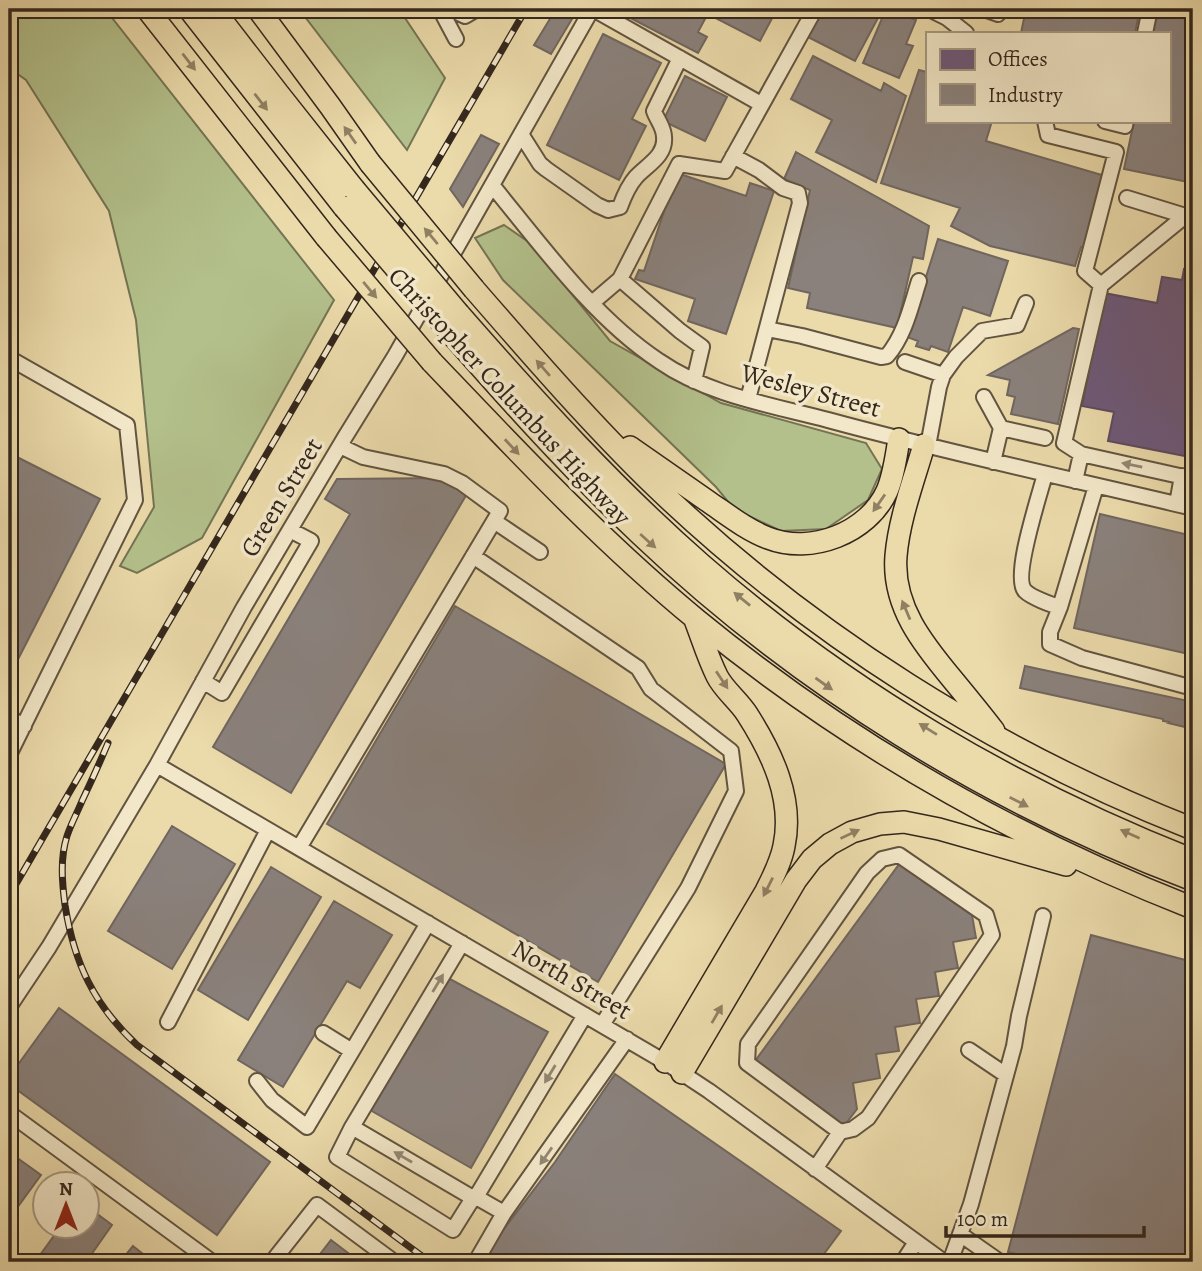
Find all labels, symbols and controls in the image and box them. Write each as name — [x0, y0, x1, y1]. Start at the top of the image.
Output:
legend — [926, 32, 1170, 122]
text: Offices — [988, 45, 1048, 73]
one-way arrow — [181, 53, 196, 71]
text: Industry — [988, 81, 1063, 109]
one-way arrow — [253, 92, 268, 110]
one-way arrow — [344, 125, 357, 144]
one-way arrow — [423, 228, 438, 246]
street label: Christopher Columbus Highway — [380, 259, 639, 534]
one-way arrow — [362, 281, 377, 298]
street label: Wesley Street — [736, 355, 885, 426]
one-way arrow — [535, 359, 551, 377]
street label: Green Street — [232, 431, 331, 563]
one-way arrow — [504, 438, 520, 455]
one-way arrow — [1121, 459, 1143, 470]
one-way arrow — [872, 494, 886, 512]
one-way arrow — [639, 533, 656, 548]
one-way arrow — [734, 591, 752, 606]
one-way arrow — [901, 599, 912, 620]
one-way arrow — [715, 670, 728, 690]
one-way arrow — [815, 677, 833, 691]
one-way arrow — [919, 723, 938, 736]
one-way arrow — [1009, 796, 1029, 808]
one-way arrow — [1120, 828, 1140, 840]
one-way arrow — [840, 829, 860, 840]
one-way arrow — [762, 877, 773, 897]
street label: North Street — [506, 931, 638, 1028]
one-way arrow — [431, 973, 444, 992]
one-way arrow — [711, 1005, 723, 1024]
one-way arrow — [544, 1064, 557, 1083]
one-way arrow — [539, 1147, 553, 1165]
one-way arrow — [394, 1151, 413, 1163]
north arrow — [32, 1170, 102, 1240]
text: N — [59, 1176, 73, 1202]
scale bar — [946, 1194, 1144, 1238]
text: 100 m — [957, 1205, 1008, 1233]

